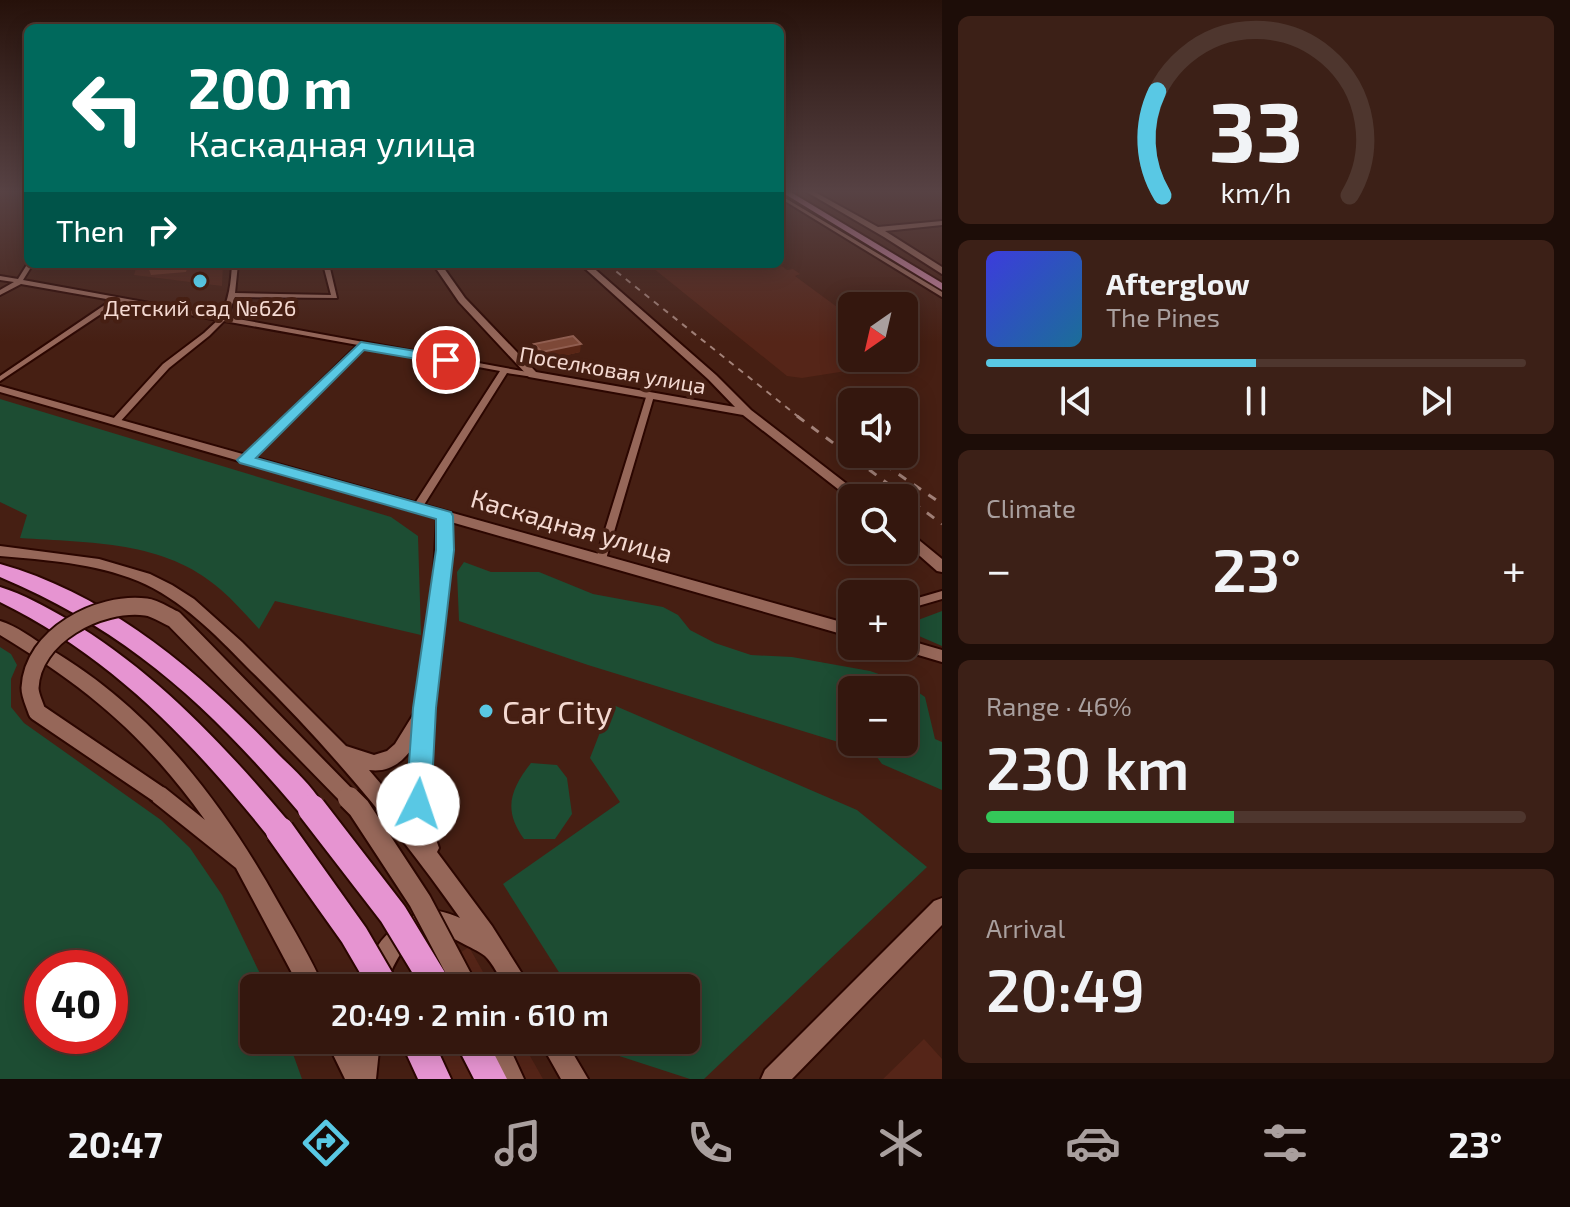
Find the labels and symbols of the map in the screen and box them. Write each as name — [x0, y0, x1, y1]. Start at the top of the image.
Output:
marker: Детский сад №626 — [191, 272, 209, 290]
north arrow — [838, 292, 918, 372]
place label: Детский сад №626 — [104, 294, 296, 320]
pin — [412, 326, 480, 394]
street label: Поселковая улица — [517, 340, 708, 399]
street label: Каскадная улица — [467, 481, 676, 570]
place label: Car City — [502, 692, 612, 730]
marker: Car City — [477, 702, 495, 720]
position arrow — [376, 762, 460, 846]
speed limit sign: 40 — [24, 950, 128, 1054]

